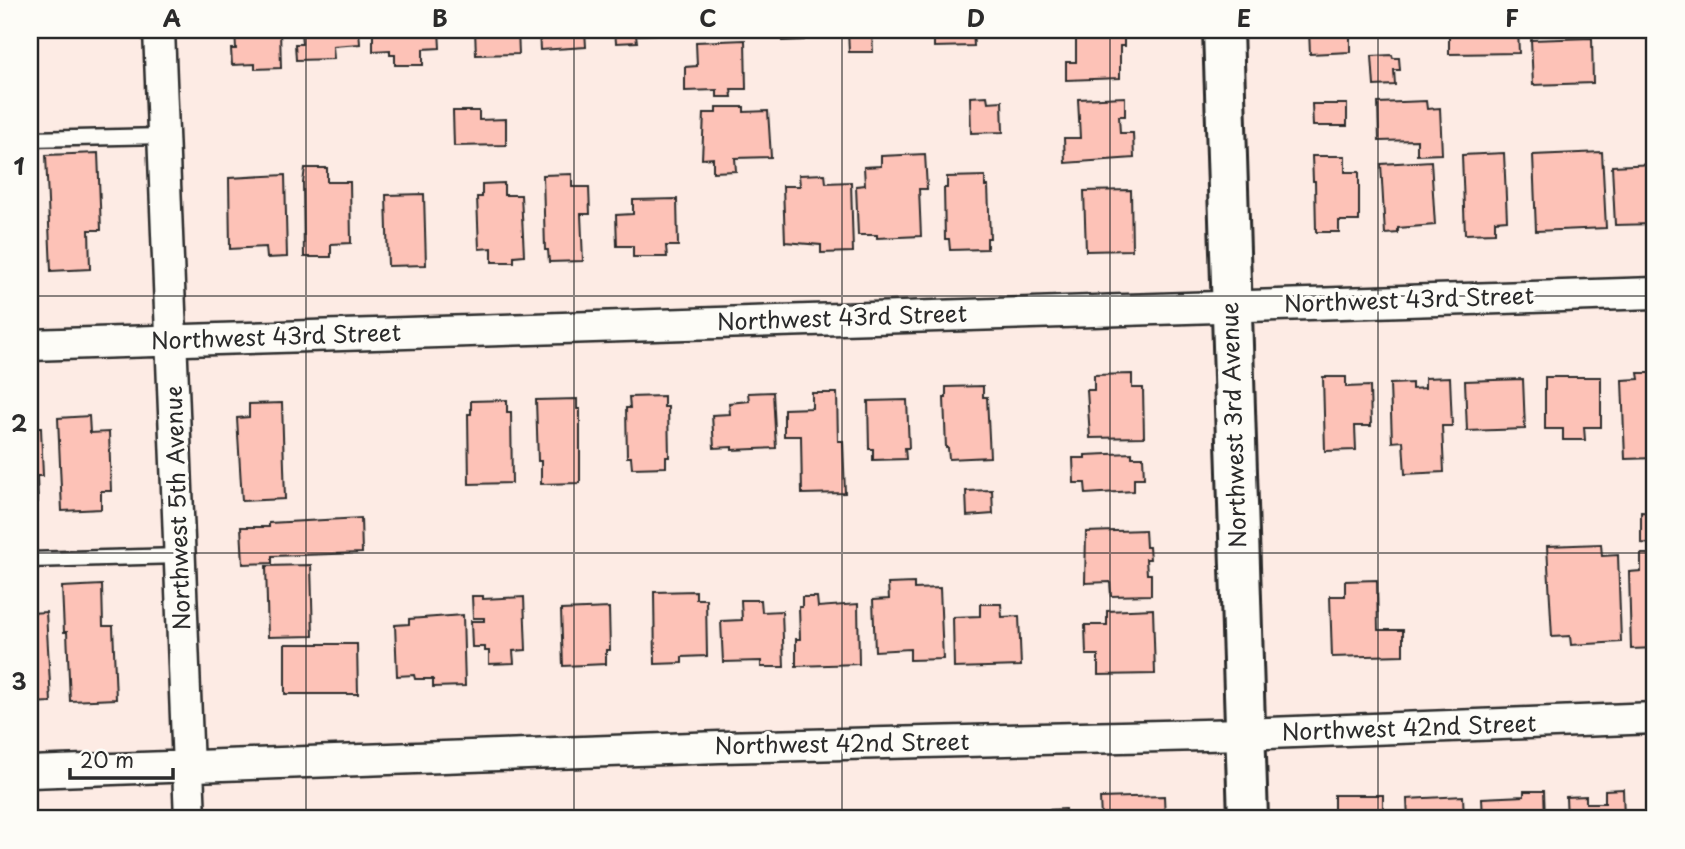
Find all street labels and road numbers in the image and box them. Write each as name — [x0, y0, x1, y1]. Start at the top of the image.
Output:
street label: Northwest 43rd Street — [1283, 277, 1535, 320]
street label: Northwest 43rd Street — [716, 295, 968, 338]
street label: Northwest 3rd Avenue — [1211, 302, 1254, 549]
street label: Northwest 43rd Street — [150, 314, 402, 357]
street label: Northwest 5th Avenue — [155, 385, 198, 631]
street label: Northwest 42nd Street — [1281, 705, 1537, 748]
street label: Northwest 42nd Street — [714, 723, 970, 762]

